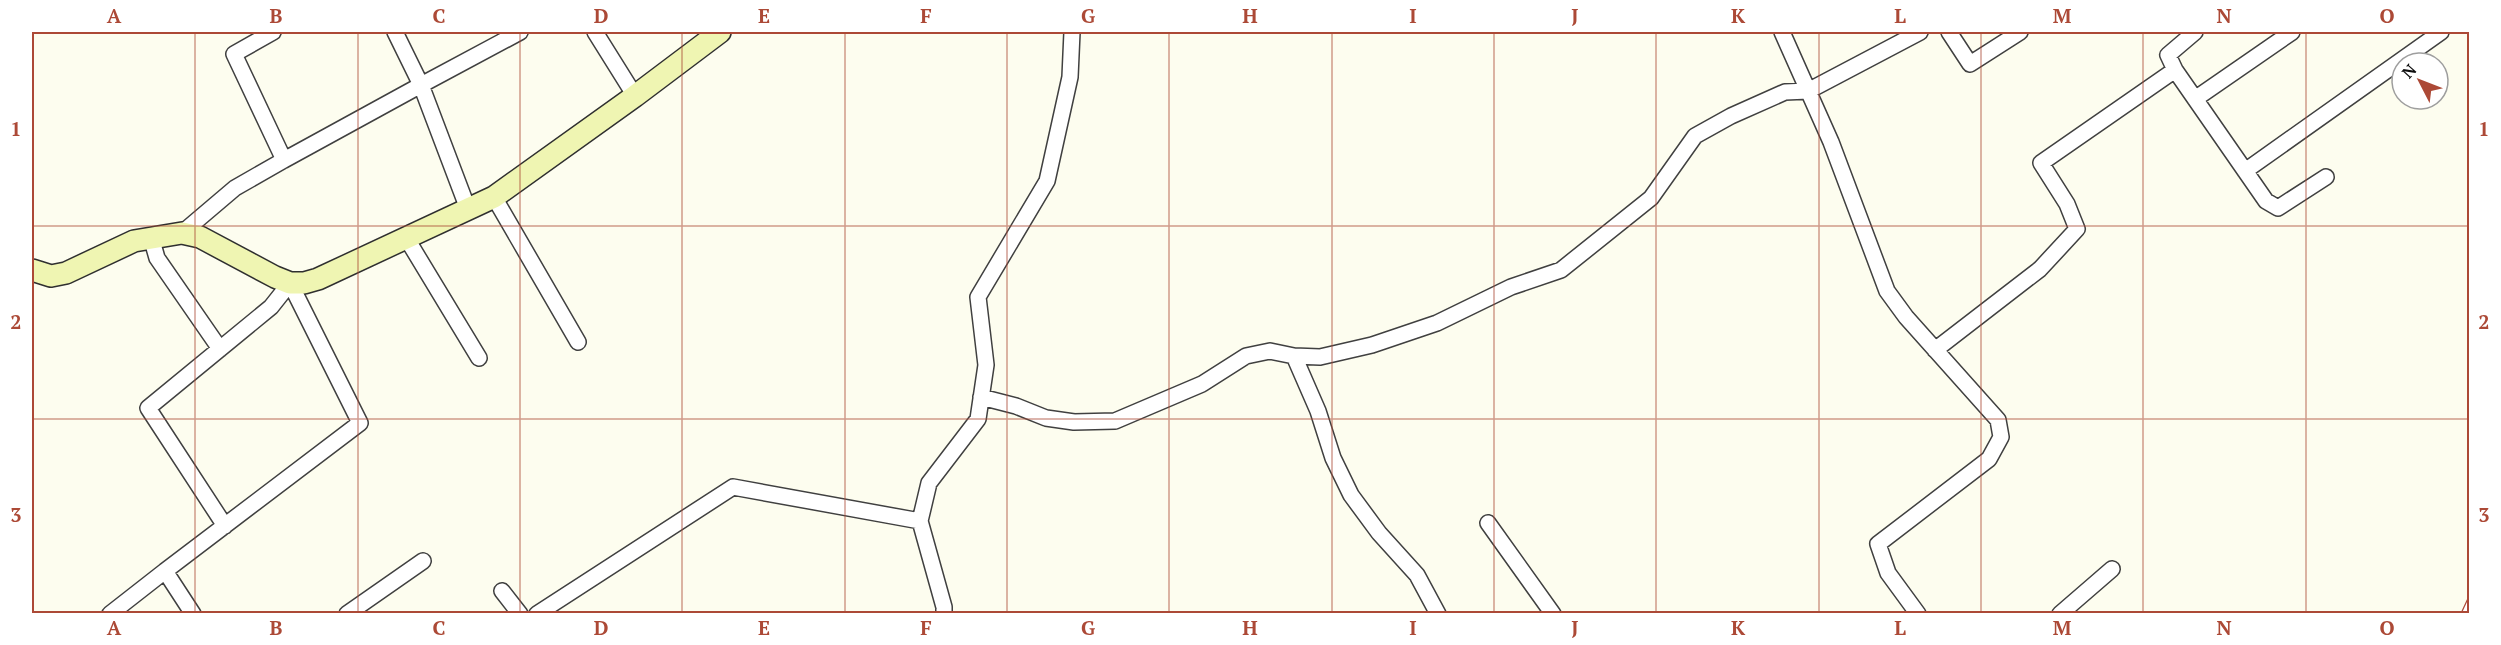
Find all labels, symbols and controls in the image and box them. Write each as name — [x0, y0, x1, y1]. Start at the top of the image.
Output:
text: A — [107, 2, 122, 29]
text: B — [270, 2, 283, 29]
text: C — [432, 2, 446, 29]
text: D — [594, 2, 608, 29]
text: E — [758, 2, 770, 29]
text: F — [920, 2, 932, 29]
text: G — [1081, 2, 1095, 29]
text: H — [1242, 2, 1258, 29]
text: I — [1409, 2, 1417, 29]
text: J — [1571, 2, 1579, 29]
text: K — [1731, 2, 1746, 29]
text: L — [1894, 2, 1906, 29]
text: M — [2053, 2, 2072, 29]
text: N — [2216, 2, 2232, 29]
text: O — [2379, 2, 2395, 29]
north arrow — [2390, 51, 2450, 111]
text: N — [2397, 59, 2421, 83]
text: 1 — [10, 115, 22, 142]
text: 1 — [2478, 115, 2490, 142]
text: 2 — [10, 308, 22, 335]
text: 2 — [2478, 308, 2490, 335]
text: 3 — [10, 501, 22, 528]
text: 3 — [2478, 501, 2490, 528]
text: A — [107, 614, 122, 641]
text: B — [270, 614, 283, 641]
text: C — [432, 614, 446, 641]
text: D — [594, 614, 608, 641]
text: E — [758, 614, 770, 641]
text: F — [920, 614, 932, 641]
text: G — [1081, 614, 1095, 641]
text: H — [1242, 614, 1258, 641]
text: I — [1409, 614, 1417, 641]
text: J — [1571, 614, 1579, 641]
text: K — [1731, 614, 1746, 641]
text: L — [1894, 614, 1906, 641]
text: M — [2053, 614, 2072, 641]
text: N — [2216, 614, 2232, 641]
text: O — [2379, 614, 2395, 641]

